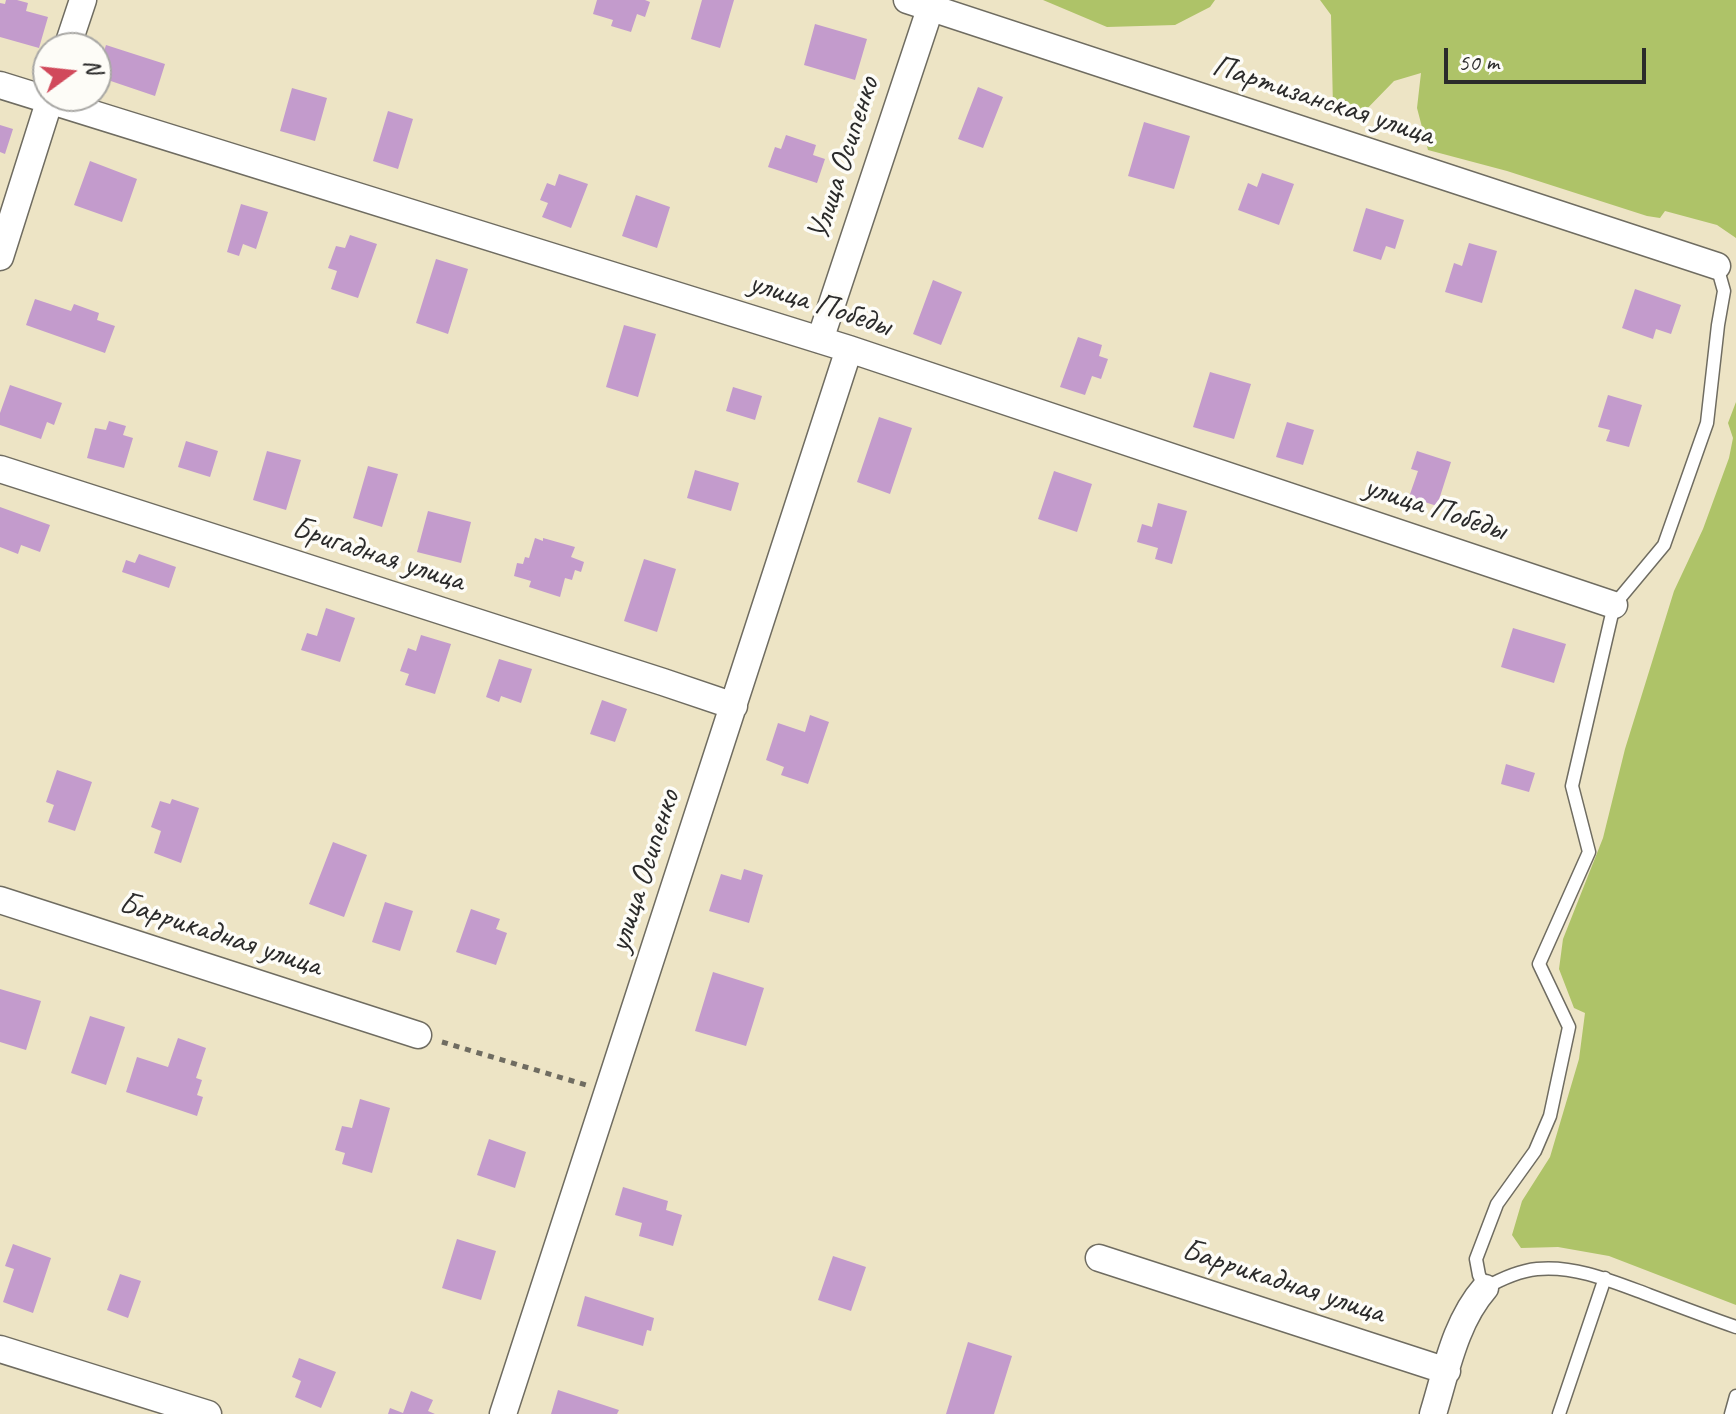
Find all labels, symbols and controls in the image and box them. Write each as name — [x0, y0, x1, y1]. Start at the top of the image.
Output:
north arrow — [32, 32, 112, 112]
scale bar — [1448, 32, 1650, 82]
street label: Партизанская улица — [1207, 47, 1439, 155]
text: 50 m — [1458, 47, 1499, 77]
text: N — [78, 56, 109, 77]
street label: Улица Осипенко — [799, 72, 889, 246]
street label: улица Победы — [744, 264, 896, 346]
street label: улица Победы — [1359, 468, 1511, 550]
street label: Бригадная улица — [287, 509, 469, 601]
street label: улица Осипенко — [601, 785, 689, 957]
street label: Баррикадная улица — [114, 884, 326, 986]
street label: Баррикадная улица — [1177, 1231, 1389, 1333]

